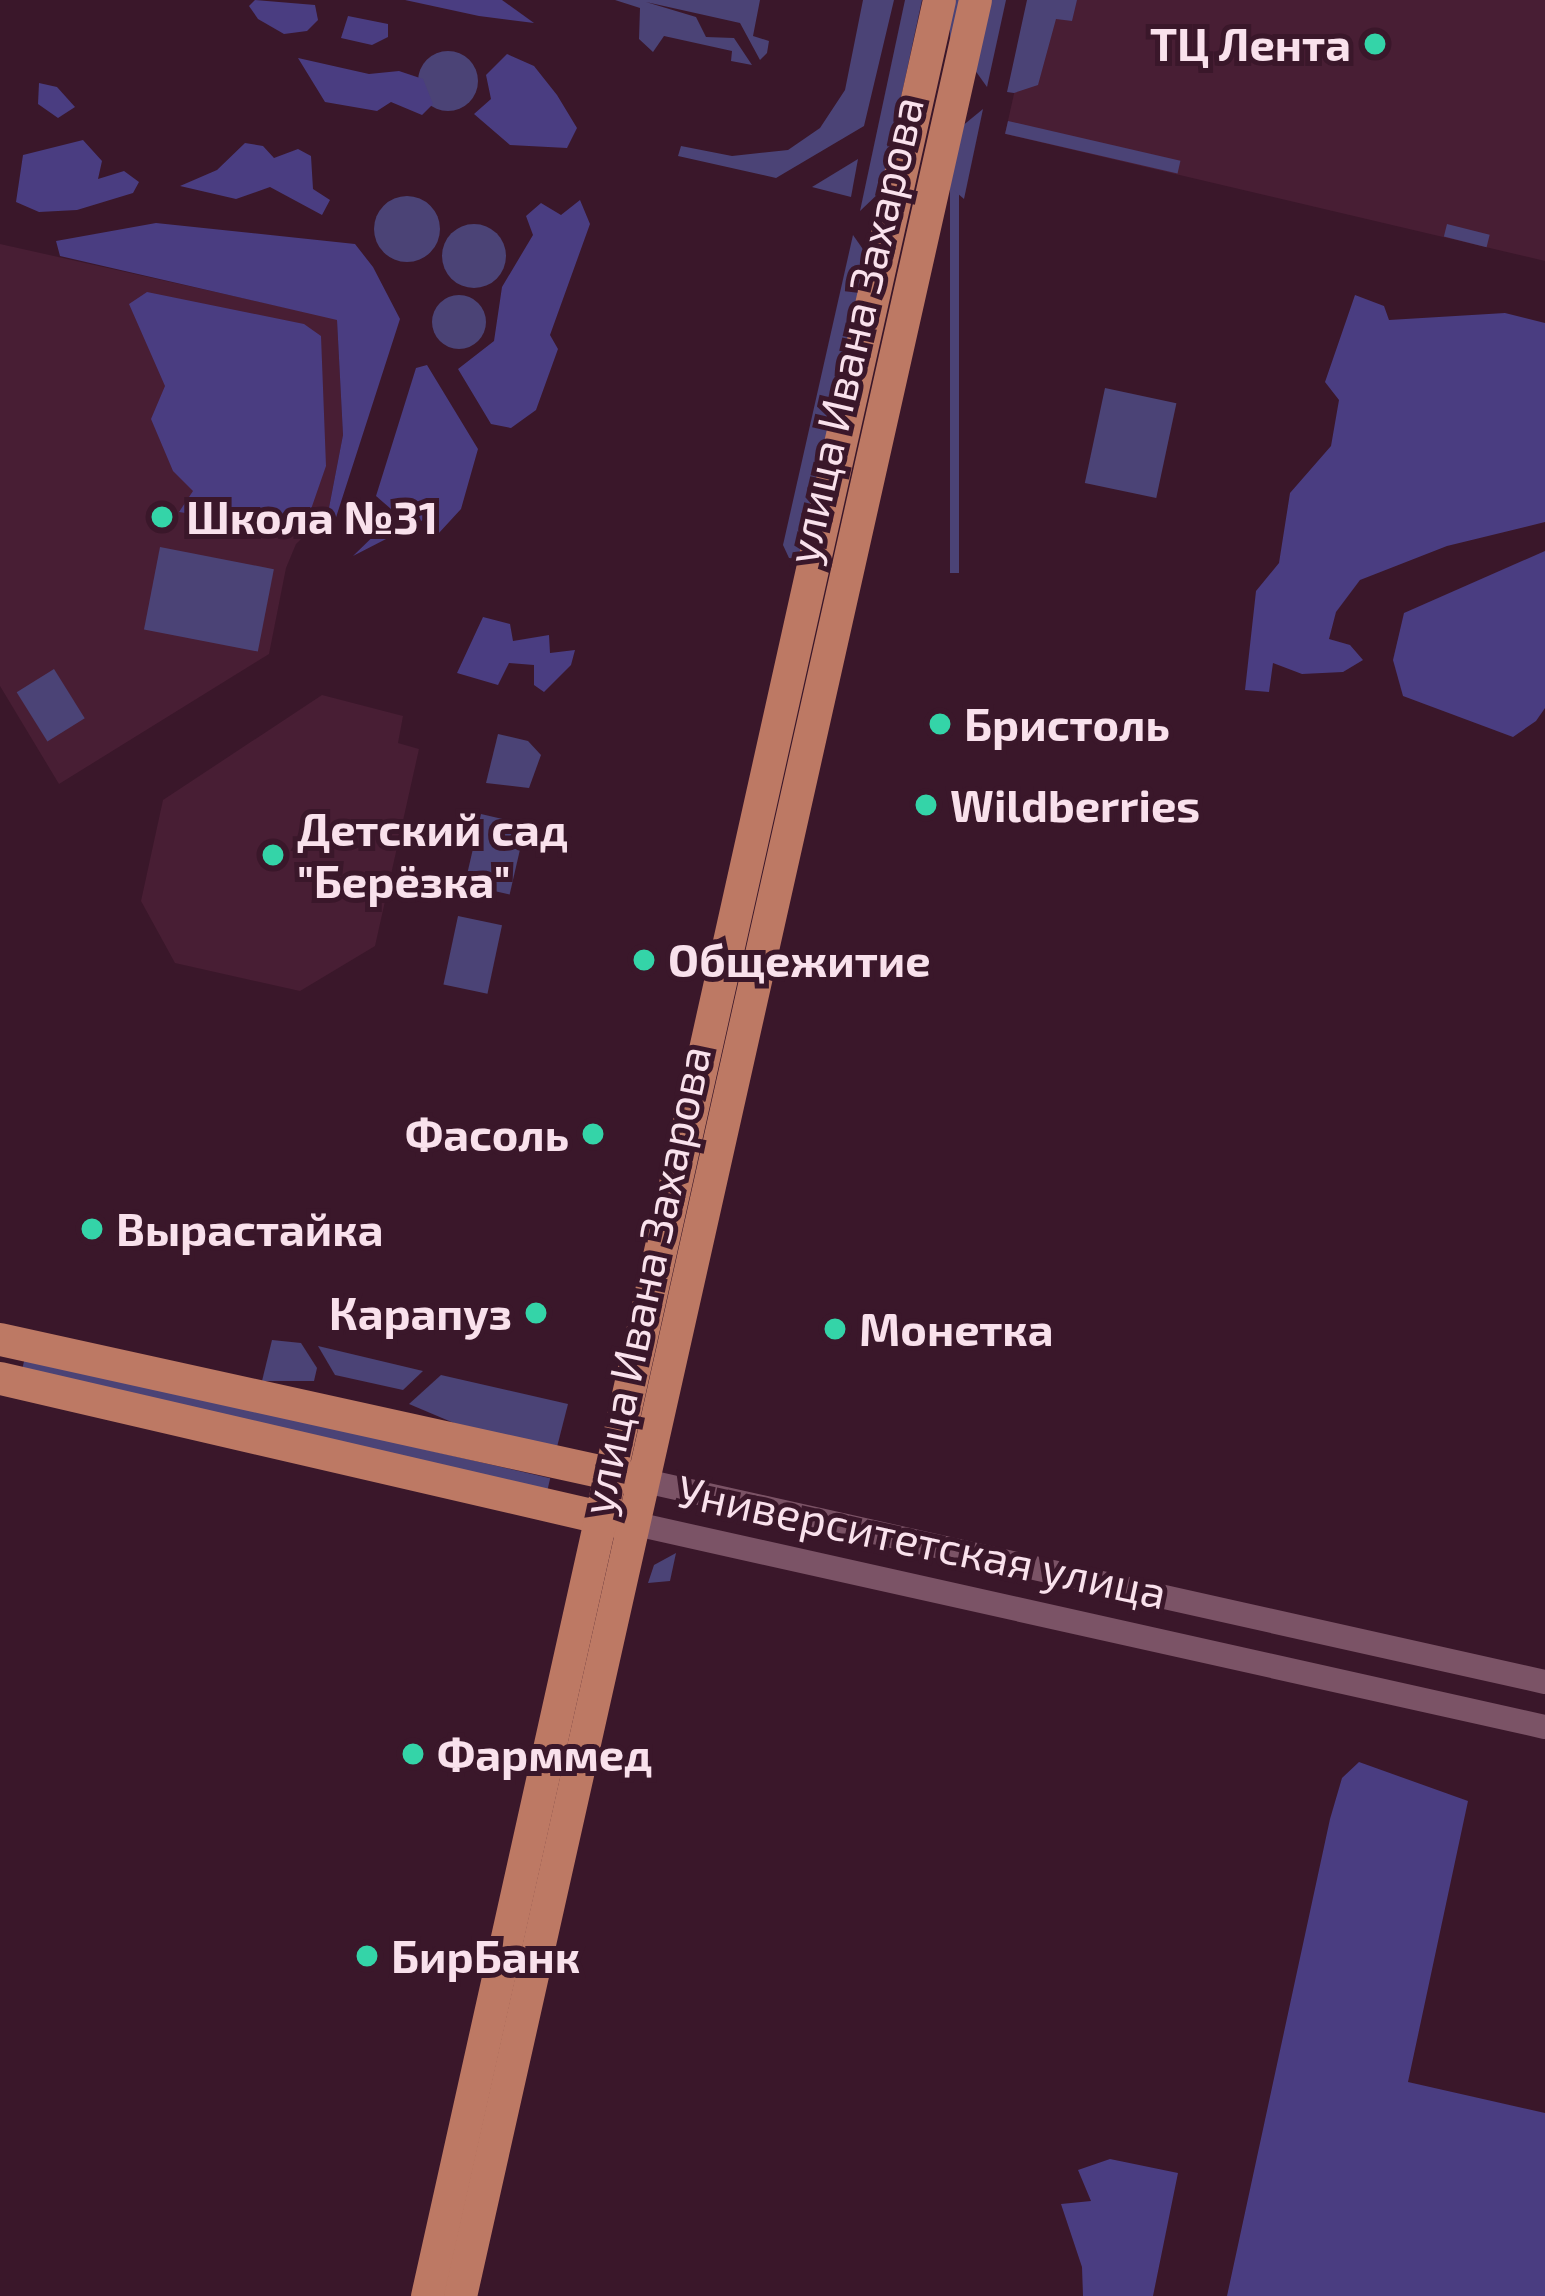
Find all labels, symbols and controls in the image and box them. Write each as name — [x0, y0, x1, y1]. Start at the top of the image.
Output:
place label: ТЦ Лента — [1150, 17, 1351, 71]
marker: ТЦ Лента — [1362, 31, 1388, 57]
street label: улица Ивана Захарова — [774, 91, 934, 569]
place label: Школа №31 — [186, 490, 438, 544]
marker: Школа №31 — [149, 504, 175, 530]
place label: Бристоль — [964, 697, 1170, 751]
marker: Бристоль — [927, 711, 953, 737]
place label: Wildberries — [950, 778, 1200, 832]
marker: Wildberries — [913, 792, 939, 818]
place label: Детский сад "Берёзка" — [297, 802, 568, 908]
marker: Детский сад "Берёзка" — [260, 842, 286, 868]
place label: Общежитие — [668, 933, 931, 987]
marker: Общежитие — [631, 947, 657, 973]
street label: улица Ивана Захарова — [569, 1041, 721, 1519]
place label: Фасоль — [405, 1107, 569, 1161]
marker: Фасоль — [580, 1121, 606, 1147]
place label: Вырастайка — [116, 1202, 384, 1256]
marker: Вырастайка — [79, 1216, 105, 1242]
place label: Карапуз — [329, 1286, 512, 1340]
marker: Карапуз — [523, 1300, 549, 1326]
place label: Монетка — [859, 1302, 1053, 1356]
marker: Монетка — [822, 1316, 848, 1342]
street label: Университетская улица — [673, 1463, 1171, 1619]
place label: Фарммед — [437, 1727, 652, 1781]
marker: Фарммед — [400, 1741, 426, 1767]
place label: БирБанк — [391, 1929, 580, 1983]
marker: БирБанк — [354, 1943, 380, 1969]

